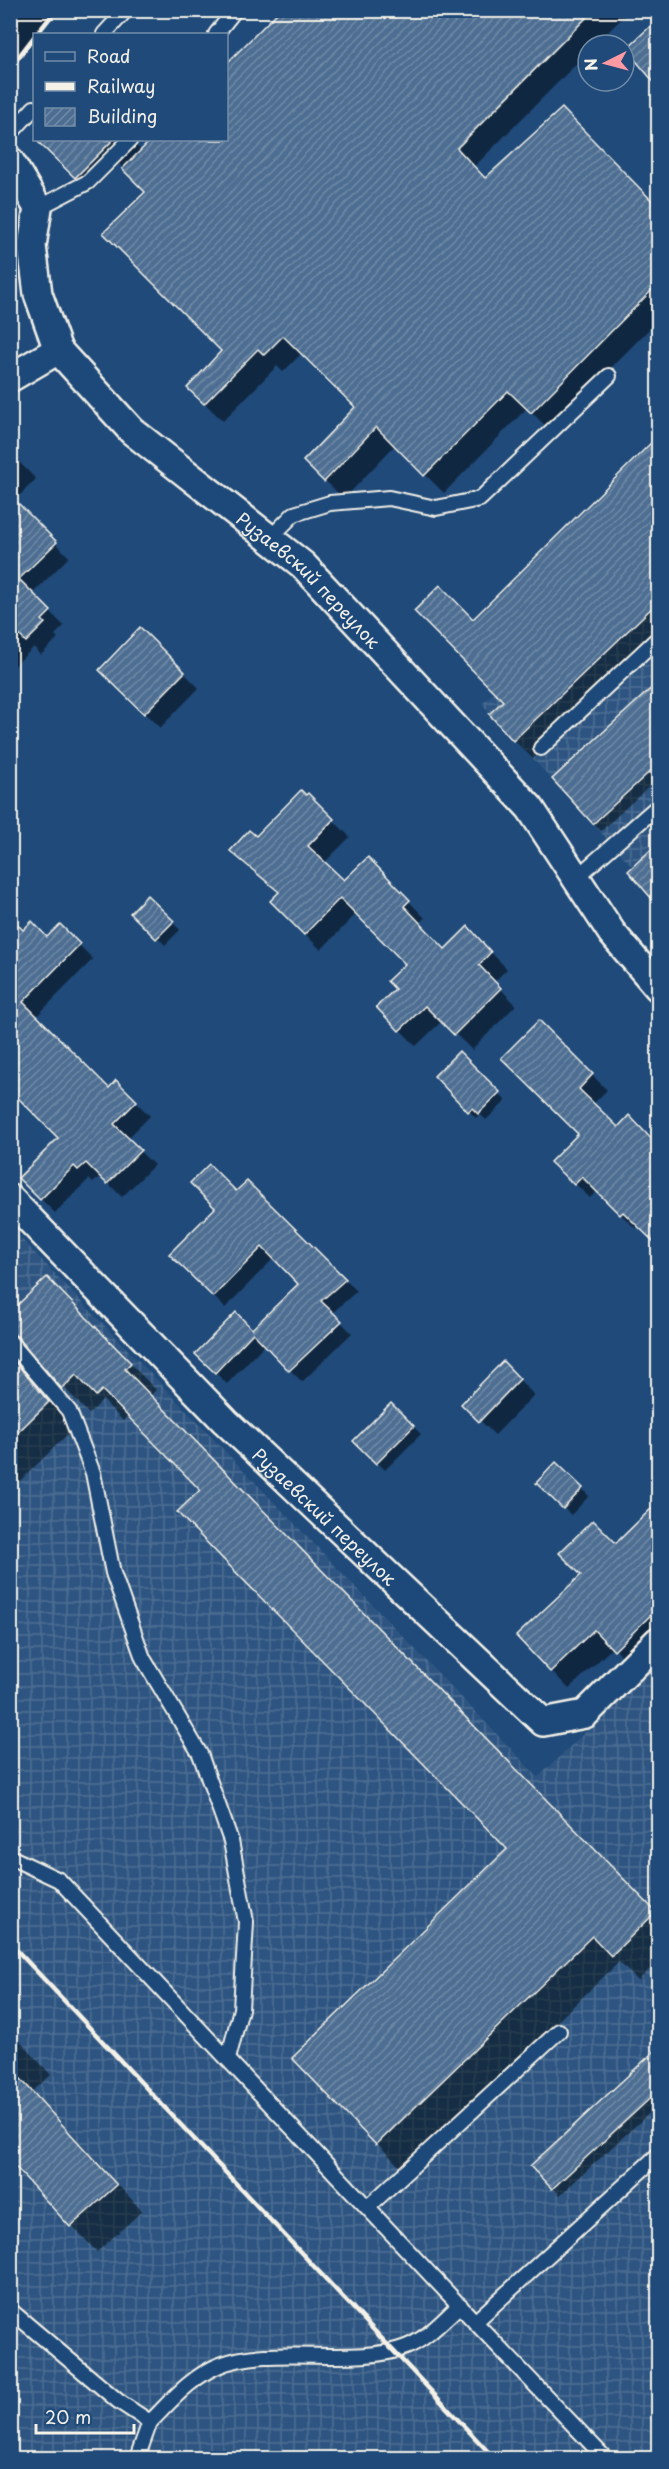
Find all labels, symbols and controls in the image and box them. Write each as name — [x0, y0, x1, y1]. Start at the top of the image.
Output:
legend — [33, 33, 228, 141]
north arrow — [576, 33, 636, 93]
text: Road — [87, 42, 131, 69]
text: N — [577, 57, 603, 72]
text: Railway — [87, 72, 155, 99]
text: Building — [87, 102, 157, 129]
street label: Рузаевский переулок — [231, 504, 387, 654]
street label: Рузаевский переулок — [247, 1441, 404, 1591]
scale bar — [36, 2397, 134, 2435]
text: 20 m — [45, 2403, 91, 2430]

